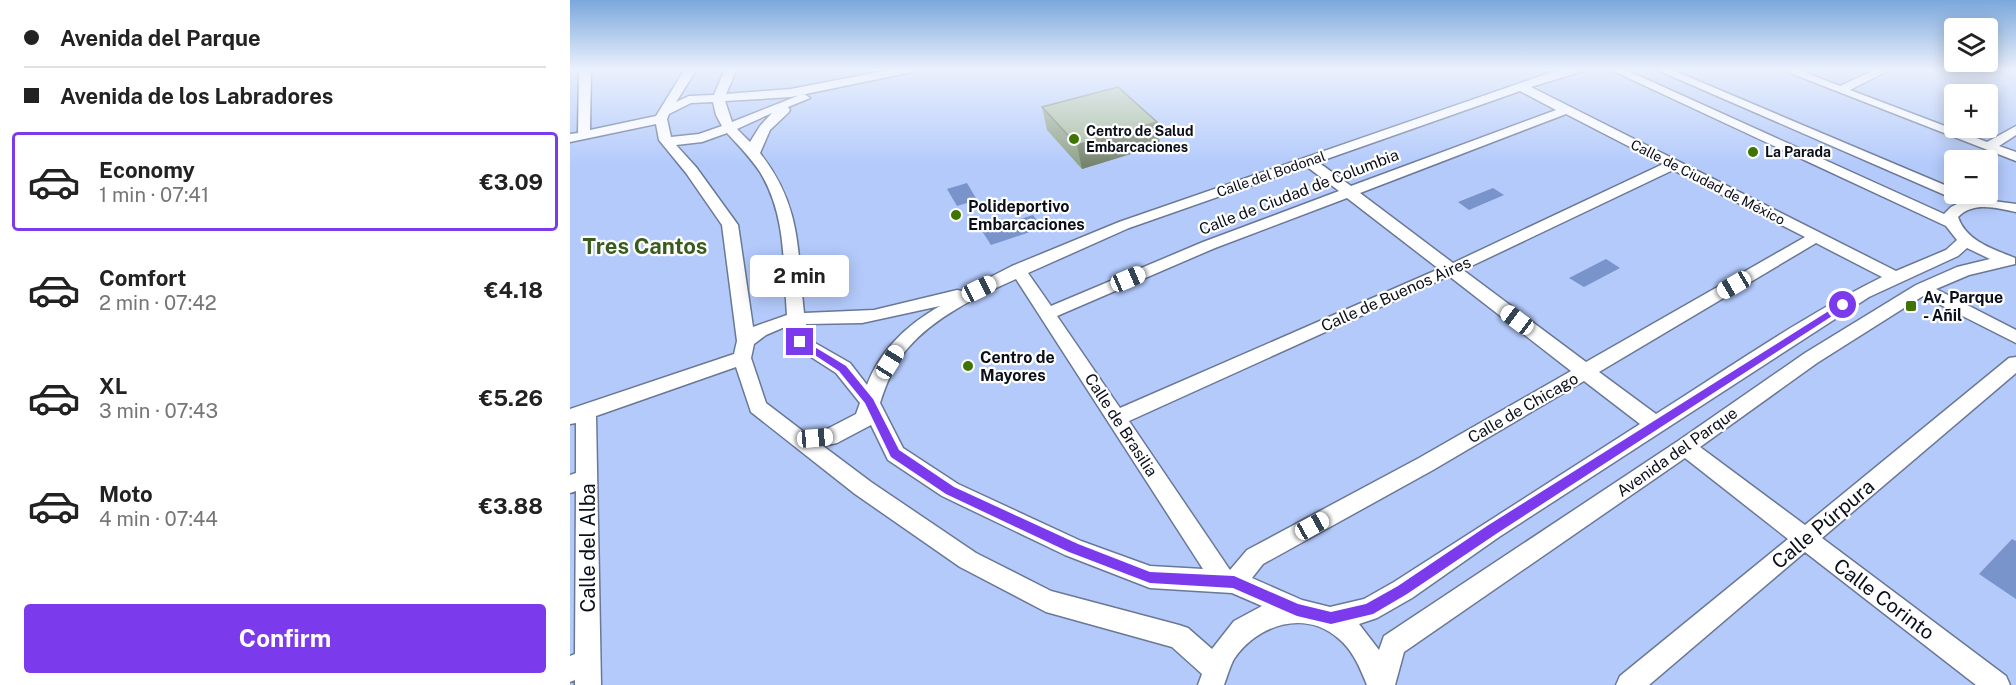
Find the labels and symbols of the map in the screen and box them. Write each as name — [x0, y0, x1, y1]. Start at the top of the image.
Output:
place label: Centro de Salud Embarcaciones — [1086, 123, 1193, 155]
marker: Centro de Salud Embarcaciones — [1067, 132, 1081, 146]
street label: Calle de Ciudad de México — [1628, 136, 1788, 228]
place label: La Parada — [1765, 144, 1831, 160]
street label: Calle de Ciudad de Columbia — [1196, 145, 1402, 239]
marker: La Parada — [1746, 145, 1760, 159]
street label: Calle del Bodonal — [1215, 148, 1327, 200]
place label: Polideportivo Embarcaciones — [968, 197, 1085, 234]
marker: Polideportivo Embarcaciones — [949, 208, 963, 222]
district label: Tres Cantos — [583, 233, 707, 259]
street label: Calle de Buenos Aires — [1318, 252, 1474, 336]
callout: 2 min — [750, 255, 850, 297]
car — [1108, 264, 1148, 294]
car — [1714, 268, 1754, 302]
car — [959, 273, 999, 305]
place label: Av. Parque - Añil — [1923, 288, 2003, 325]
route start — [1829, 291, 1856, 318]
marker: Av. Parque - Añil — [1904, 299, 1918, 313]
car — [1497, 302, 1537, 338]
route end — [786, 328, 813, 355]
car — [873, 342, 907, 382]
place label: Centro de Mayores — [980, 348, 1055, 385]
marker: Centro de Mayores — [961, 359, 975, 373]
street label: Calle de Chicago — [1464, 369, 1582, 447]
street label: Calle de Brasilia — [1081, 370, 1161, 480]
street label: Avenida del Parque — [1613, 403, 1741, 501]
car — [796, 427, 834, 449]
street label: Calle Púrpura — [1767, 474, 1879, 574]
street label: Calle del Alba — [576, 483, 600, 613]
car — [1292, 509, 1332, 543]
street label: Calle Corinto — [1829, 553, 1939, 645]

